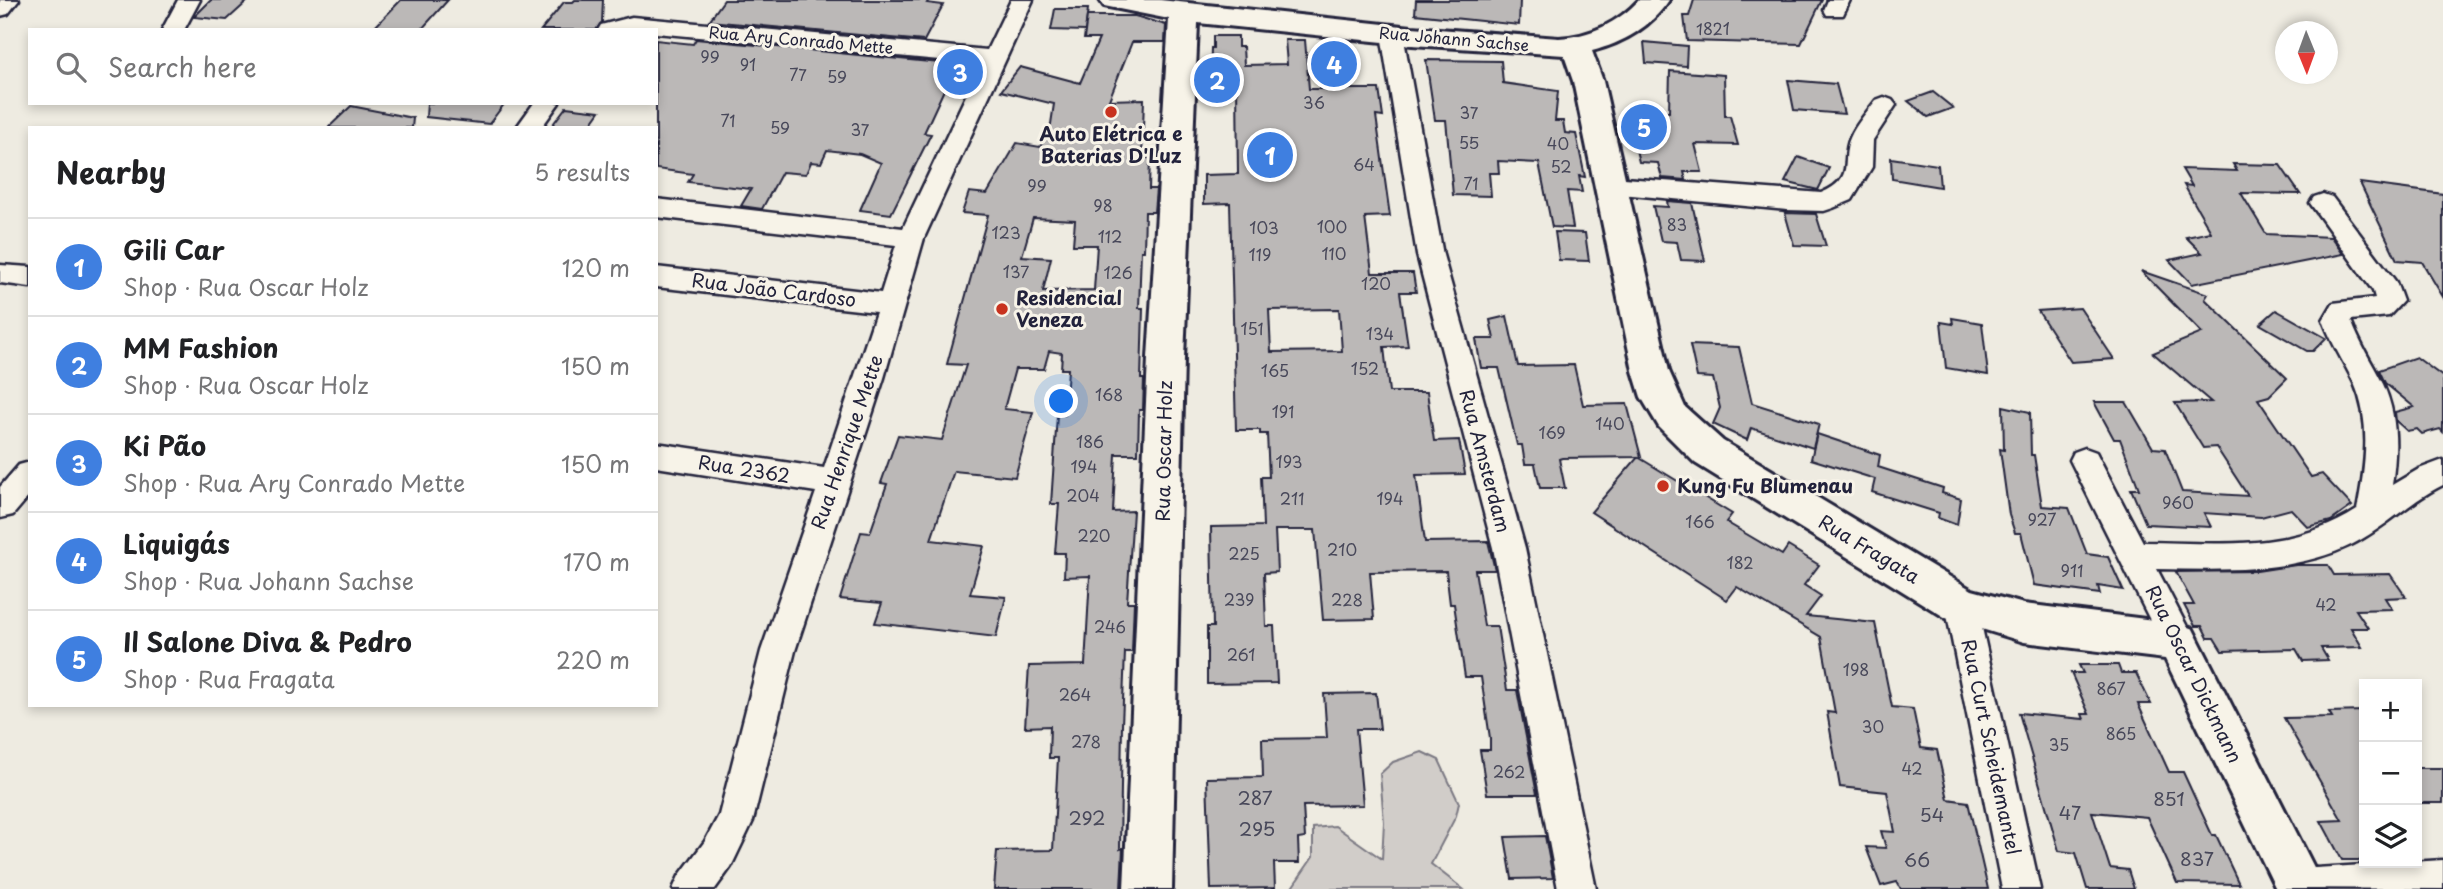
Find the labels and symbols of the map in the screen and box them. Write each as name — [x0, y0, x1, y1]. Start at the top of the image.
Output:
house number: 1821 — [1696, 16, 1730, 40]
street label: Rua Ary Conrado Mette — [708, 19, 894, 59]
street label: Rua Johann Sachse — [1378, 19, 1530, 57]
north arrow — [2275, 21, 2338, 84]
pin: 4 — [1311, 38, 1357, 90]
house number: 99 — [700, 44, 720, 68]
pin: 3 — [937, 46, 983, 98]
house number: 91 — [740, 52, 756, 76]
pin: 2 — [1194, 54, 1240, 106]
house number: 77 — [789, 62, 807, 86]
house number: 59 — [827, 64, 847, 88]
house number: 36 — [1303, 90, 1325, 114]
house number: 37 — [1460, 100, 1479, 124]
pin: 5 — [1621, 101, 1667, 153]
marker: Auto Elétrica e Baterias D'Luz — [1103, 104, 1119, 120]
house number: 71 — [721, 108, 736, 132]
house number: 59 — [770, 115, 790, 139]
house number: 37 — [851, 117, 870, 141]
place label: Auto Elétrica e Baterias D'Luz — [1040, 119, 1182, 169]
pin: 1 — [1247, 129, 1293, 181]
house number: 55 — [1459, 130, 1479, 154]
house number: 40 — [1547, 131, 1569, 155]
house number: 64 — [1353, 152, 1375, 176]
house number: 52 — [1550, 154, 1572, 178]
house number: 71 — [1464, 171, 1479, 195]
house number: 99 — [1027, 173, 1047, 197]
house number: 98 — [1093, 193, 1113, 217]
house number: 83 — [1667, 212, 1687, 236]
house number: 100 — [1317, 214, 1347, 238]
house number: 103 — [1249, 215, 1279, 239]
house number: 123 — [991, 220, 1021, 244]
house number: 112 — [1098, 224, 1122, 248]
house number: 110 — [1321, 241, 1347, 265]
house number: 119 — [1249, 242, 1271, 266]
house number: 137 — [1003, 259, 1029, 283]
house number: 126 — [1103, 260, 1133, 284]
street label: Rua João Cardoso — [690, 265, 858, 313]
house number: 120 — [1361, 271, 1391, 295]
place label: Residencial Veneza — [1016, 283, 1122, 333]
marker: Residencial Veneza — [994, 301, 1010, 317]
house number: 151 — [1240, 316, 1264, 340]
house number: 134 — [1366, 321, 1394, 345]
street label: Rua Henrique Mette — [803, 351, 889, 533]
house number: 152 — [1351, 356, 1379, 380]
house number: 165 — [1261, 358, 1289, 382]
street label: Rua Oscar Holz — [1148, 380, 1178, 522]
house number: 168 — [1095, 382, 1123, 406]
your location — [1044, 384, 1078, 418]
street label: Rua Amsterdam — [1453, 386, 1519, 535]
house number: 191 — [1272, 399, 1294, 423]
house number: 140 — [1595, 411, 1625, 435]
house number: 169 — [1538, 420, 1566, 444]
house number: 186 — [1076, 429, 1104, 453]
street label: Rua 2362 — [696, 447, 792, 489]
house number: 193 — [1275, 449, 1303, 473]
house number: 194 — [1070, 454, 1098, 478]
place label: Kung Fu Blumenau — [1677, 471, 1853, 499]
marker: Kung Fu Blumenau — [1655, 478, 1671, 494]
house number: 204 — [1066, 483, 1100, 507]
house number: 211 — [1280, 486, 1304, 510]
house number: 194 — [1376, 486, 1404, 510]
house number: 960 — [2162, 490, 2194, 514]
street label: Rua Fragata — [1814, 507, 1926, 590]
house number: 927 — [2028, 507, 2056, 531]
house number: 166 — [1685, 509, 1715, 533]
house number: 220 — [1077, 523, 1111, 547]
house number: 210 — [1327, 537, 1357, 561]
house number: 225 — [1228, 541, 1260, 565]
house number: 182 — [1726, 550, 1754, 574]
house number: 911 — [2061, 558, 2083, 582]
street label: Rua Oscar Dickmann — [2140, 580, 2250, 767]
house number: 239 — [1224, 587, 1254, 611]
house number: 228 — [1331, 587, 1363, 611]
house number: 42 — [2315, 592, 2337, 616]
house number: 246 — [1094, 614, 1126, 638]
street label: Rua Curt Scheidemantel — [1955, 636, 2029, 857]
house number: 261 — [1227, 642, 1255, 666]
house number: 198 — [1843, 657, 1869, 681]
house number: 867 — [2096, 676, 2126, 700]
house number: 264 — [1059, 682, 1091, 706]
house number: 30 — [1862, 714, 1884, 738]
house number: 865 — [2106, 721, 2136, 745]
house number: 278 — [1071, 729, 1101, 753]
house number: 35 — [2049, 732, 2069, 756]
house number: 42 — [1901, 756, 1923, 780]
house number: 262 — [1493, 759, 1525, 783]
house number: 287 — [1237, 783, 1273, 811]
house number: 851 — [2153, 784, 2185, 812]
house number: 47 — [2059, 798, 2081, 826]
house number: 54 — [1920, 800, 1944, 828]
house number: 292 — [1068, 803, 1106, 831]
house number: 295 — [1239, 814, 1275, 842]
house number: 837 — [2180, 844, 2214, 872]
house number: 66 — [1904, 845, 1930, 873]

